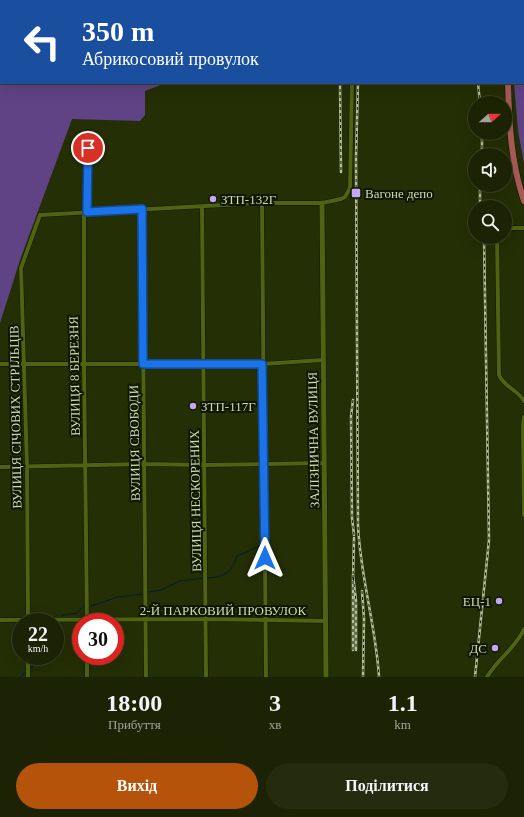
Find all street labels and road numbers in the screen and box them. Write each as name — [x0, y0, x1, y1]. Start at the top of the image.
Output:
street label: ВУЛИЦЯ 8 БЕРЕЗНЯ — [66, 316, 83, 436]
street label: ВУЛИЦЯ СІЧОВИХ СТРІЛЬЦІВ — [6, 325, 25, 509]
street label: ЗАЛІЗНИЧНА ВУЛИЦЯ — [305, 371, 322, 508]
street label: ВУЛИЦЯ СВОБОДИ — [126, 385, 143, 501]
street label: ВУЛИЦЯ НЕСКОРЕНИХ — [187, 429, 204, 572]
street label: 2-Й ПАРКОВИЙ ПРОВУЛОК — [140, 603, 306, 618]

